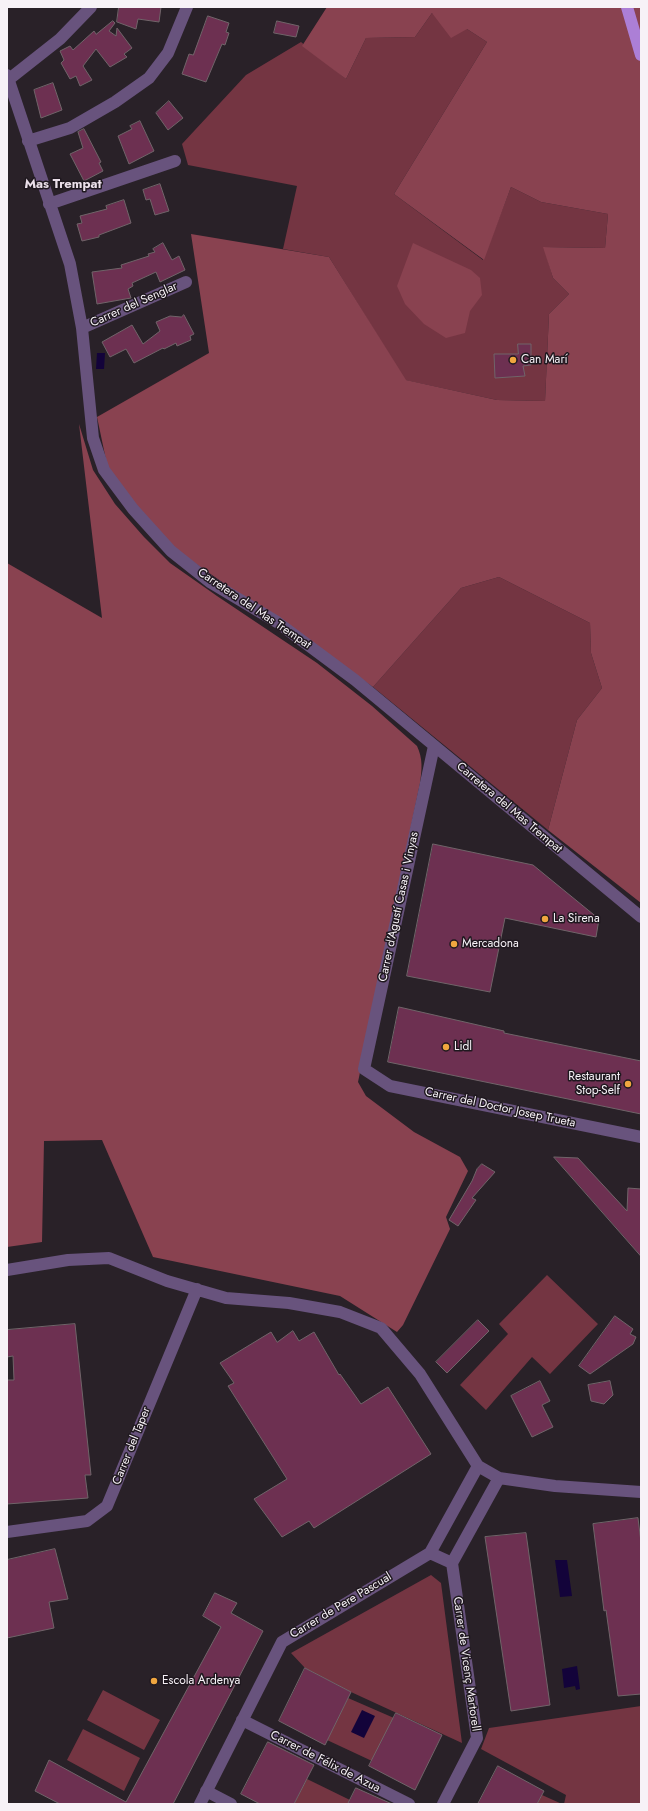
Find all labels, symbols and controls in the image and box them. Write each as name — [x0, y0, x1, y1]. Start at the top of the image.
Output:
district label: Mas Trempat — [24, 177, 102, 193]
street label: Carrer del Senglar — [88, 279, 180, 331]
place label: Can Marí — [521, 353, 568, 367]
marker: Can Marí — [508, 355, 518, 365]
street label: Carretera del Mas Trempat — [195, 566, 313, 652]
street label: Carretera del Mas Trempat — [453, 760, 565, 856]
street label: Carrer d'Agustí Casas i Vinyas — [376, 831, 422, 983]
place label: La Sirena — [553, 912, 600, 926]
marker: La Sirena — [540, 914, 550, 924]
place label: Mercadona — [462, 937, 519, 951]
marker: Mercadona — [449, 939, 459, 949]
place label: Lidl — [454, 1040, 472, 1054]
marker: Lidl — [441, 1042, 451, 1052]
place label: Restaurant Stop-Self — [568, 1070, 620, 1098]
marker: Restaurant Stop-Self — [623, 1079, 633, 1089]
street label: Carrer del Doctor Josep Trueta — [423, 1085, 577, 1131]
street label: Carrer del Taper — [110, 1405, 154, 1487]
street label: Carrer de Pere Pascual — [288, 1570, 394, 1642]
street label: Carrer de Vicenç Martorell — [449, 1596, 483, 1732]
place label: Escola Ardenya — [162, 1674, 240, 1688]
marker: Escola Ardenya — [149, 1676, 159, 1686]
street label: Carrer de Félix de Azua — [268, 1728, 382, 1796]

